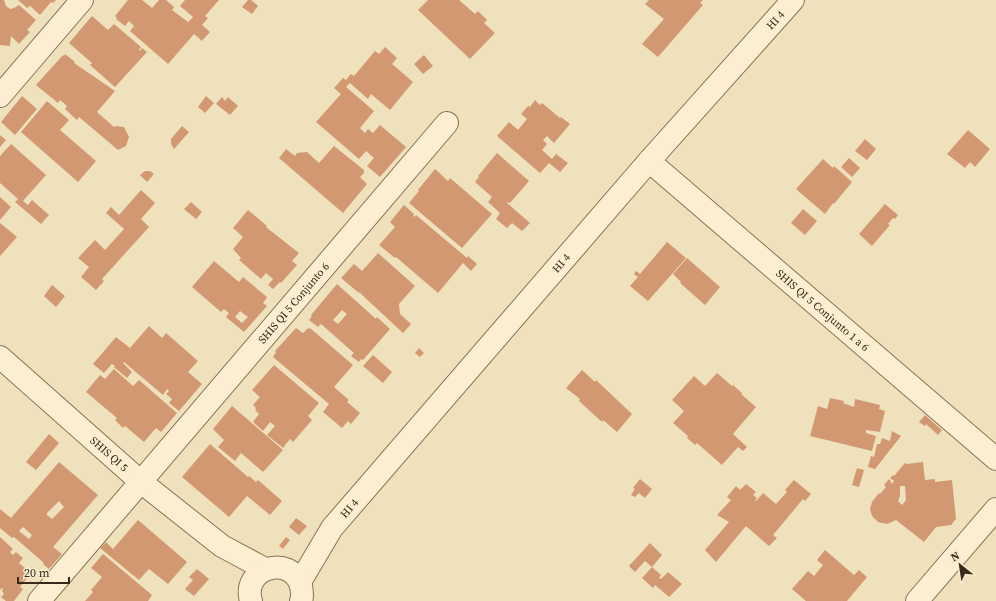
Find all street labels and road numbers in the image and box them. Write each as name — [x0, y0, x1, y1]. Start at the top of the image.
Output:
street label: HI 4 — [763, 7, 788, 33]
street label: HI 4 — [549, 250, 574, 276]
street label: SHIS QI 5 Conjunto 6 — [255, 259, 333, 347]
street label: SHIS QI 5 Conjunto 1 a 6 — [773, 266, 873, 355]
street label: SHIS QI 5 — [87, 433, 132, 475]
street label: HI 4 — [337, 495, 362, 521]

